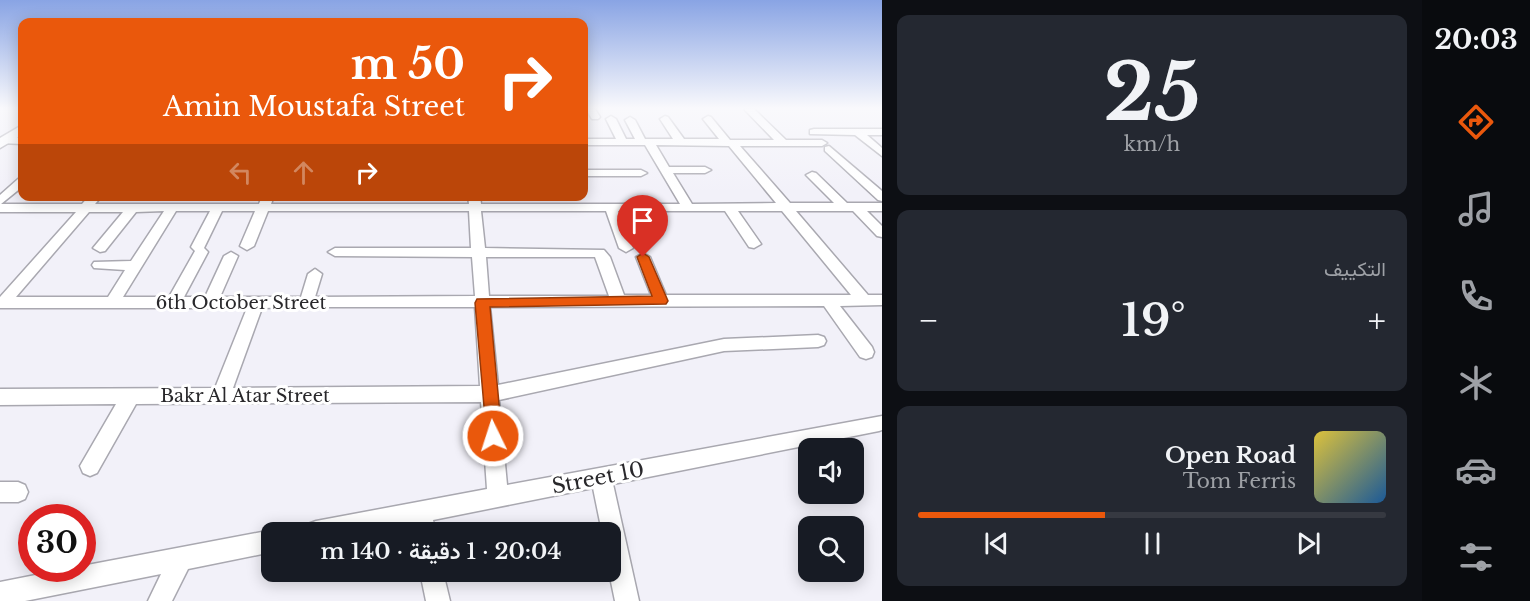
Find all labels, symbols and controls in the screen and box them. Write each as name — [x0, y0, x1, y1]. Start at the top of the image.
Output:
text: 20:03 — [1434, 23, 1518, 56]
text: 50 m — [351, 38, 465, 90]
icon: right — [486, 42, 564, 120]
text: 25 — [1103, 44, 1201, 141]
text: Amin Moustafa Street — [163, 90, 465, 123]
icon: directions — [1455, 101, 1497, 143]
text: km/h — [1124, 132, 1180, 156]
icon: left — [224, 156, 257, 189]
icon: ahead — [287, 156, 320, 189]
icon: right — [350, 156, 383, 189]
icon: music — [1455, 188, 1497, 230]
pin — [617, 195, 668, 257]
icon: arrive — [626, 204, 659, 237]
text: التكييف — [1324, 257, 1386, 281]
icon: phone — [1455, 275, 1497, 317]
street label: 6th October Street — [156, 292, 327, 314]
text: 19° — [1121, 292, 1186, 348]
text: − — [918, 300, 939, 341]
text: + — [1368, 300, 1386, 341]
icon: climate — [1455, 362, 1497, 404]
street label: Bakr Al Atar Street — [160, 385, 330, 407]
position arrow — [461, 404, 525, 468]
map controls — [798, 438, 864, 582]
button: sound — [798, 438, 864, 504]
text: Open Road — [1165, 442, 1296, 469]
icon: car — [1455, 449, 1497, 491]
street label: Street 10 — [550, 456, 646, 500]
text: Tom Ferris — [1183, 469, 1296, 493]
speed limit sign: 30 — [18, 504, 96, 582]
button: search — [798, 516, 864, 582]
icon: previous — [980, 527, 1013, 560]
icon: pause — [1136, 527, 1169, 560]
icon: next — [1292, 527, 1325, 560]
icon: filters — [1455, 536, 1497, 578]
text: 20:04 · 1 دقيقة · 140 m — [321, 538, 562, 565]

